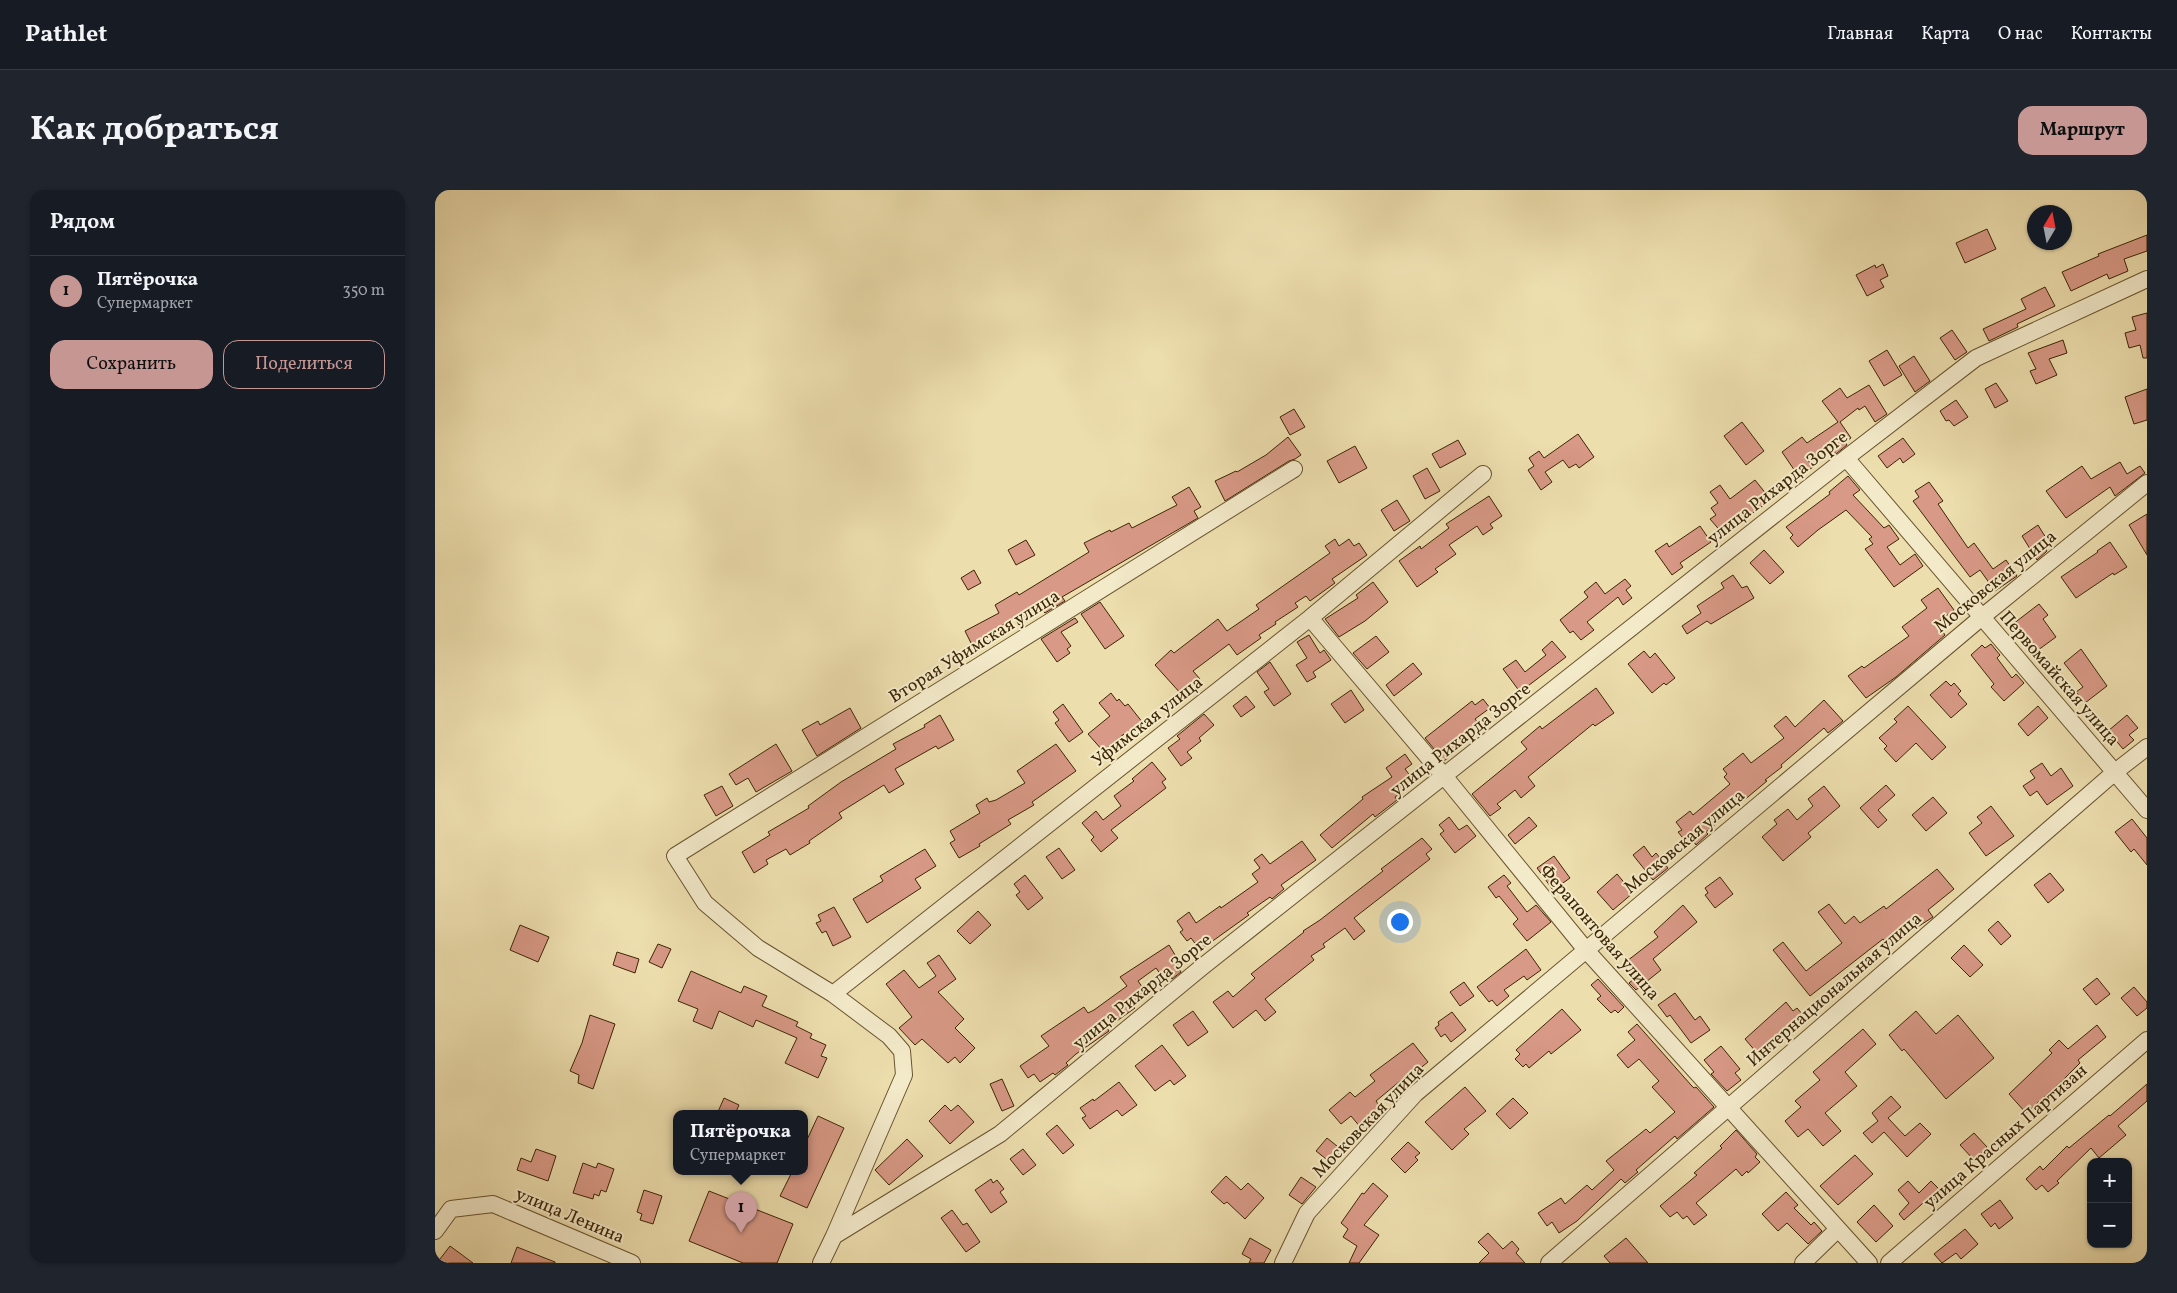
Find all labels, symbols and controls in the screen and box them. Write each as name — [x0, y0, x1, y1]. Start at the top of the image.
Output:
text: Pathlet — [25, 18, 107, 52]
text: Главная — [1827, 22, 1893, 47]
text: Карта — [1921, 22, 1970, 47]
text: О нас — [1998, 22, 2043, 47]
text: Контакты — [2071, 22, 2152, 47]
text: Как добраться — [30, 106, 279, 154]
button: Маршрут — [2018, 106, 2147, 155]
north arrow — [2027, 205, 2072, 250]
text: Рядом — [50, 208, 115, 237]
text: Пятёрочка — [97, 267, 198, 293]
text: 1 — [63, 280, 69, 302]
text: 350 m — [342, 280, 385, 302]
text: Супермаркет — [97, 293, 193, 315]
button: Сохранить — [50, 340, 213, 389]
button: Поделиться — [223, 340, 385, 389]
street label: улица Рихарда Зорге — [1702, 425, 1854, 551]
street label: Московская улица — [1929, 525, 2063, 639]
street label: Вторая Уфимская улица — [885, 584, 1065, 710]
street label: Первомайская улица — [1993, 606, 2125, 752]
street label: Уфимская улица — [1087, 671, 1209, 774]
street label: улица Рихарда Зорге — [1385, 677, 1537, 803]
street label: Московская улица — [1619, 784, 1751, 900]
street label: Ферапонтовая улица — [1533, 860, 1665, 1006]
street label: Интернациональная улица — [1742, 907, 1928, 1073]
your location — [1387, 909, 1413, 935]
street label: улица Рихарда Зорге — [1068, 928, 1218, 1056]
street label: Московская улица — [1308, 1058, 1431, 1184]
street label: улица Красных Партизан — [1919, 1059, 2093, 1215]
popup — [673, 1110, 808, 1175]
text: Пятёрочка — [690, 1119, 791, 1145]
text: Супермаркет — [690, 1145, 786, 1167]
map controls — [2087, 1158, 2132, 1248]
button: + — [2087, 1158, 2132, 1203]
street label: улица Ленина — [511, 1182, 628, 1251]
pin: 1 — [725, 1192, 757, 1233]
button: − — [2087, 1203, 2132, 1248]

